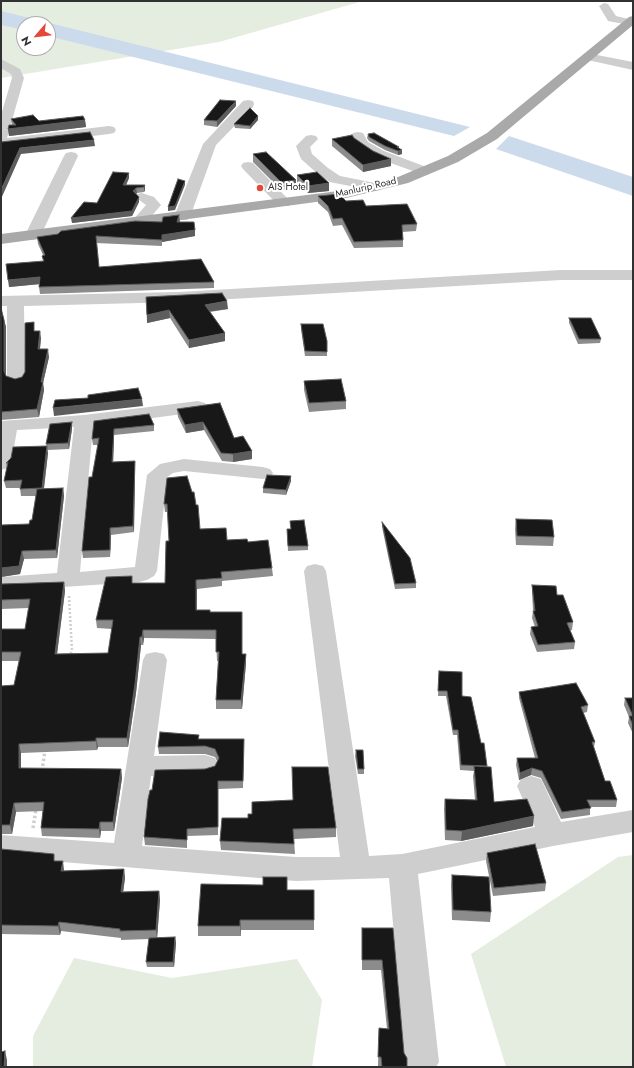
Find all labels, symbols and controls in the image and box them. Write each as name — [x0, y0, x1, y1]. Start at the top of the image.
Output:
north arrow — [16, 16, 56, 56]
text: N — [17, 34, 35, 49]
street label: Manlurip Road — [334, 175, 398, 201]
place label: AIS Hotel — [268, 182, 308, 194]
marker: AIS Hotel — [255, 183, 265, 193]

